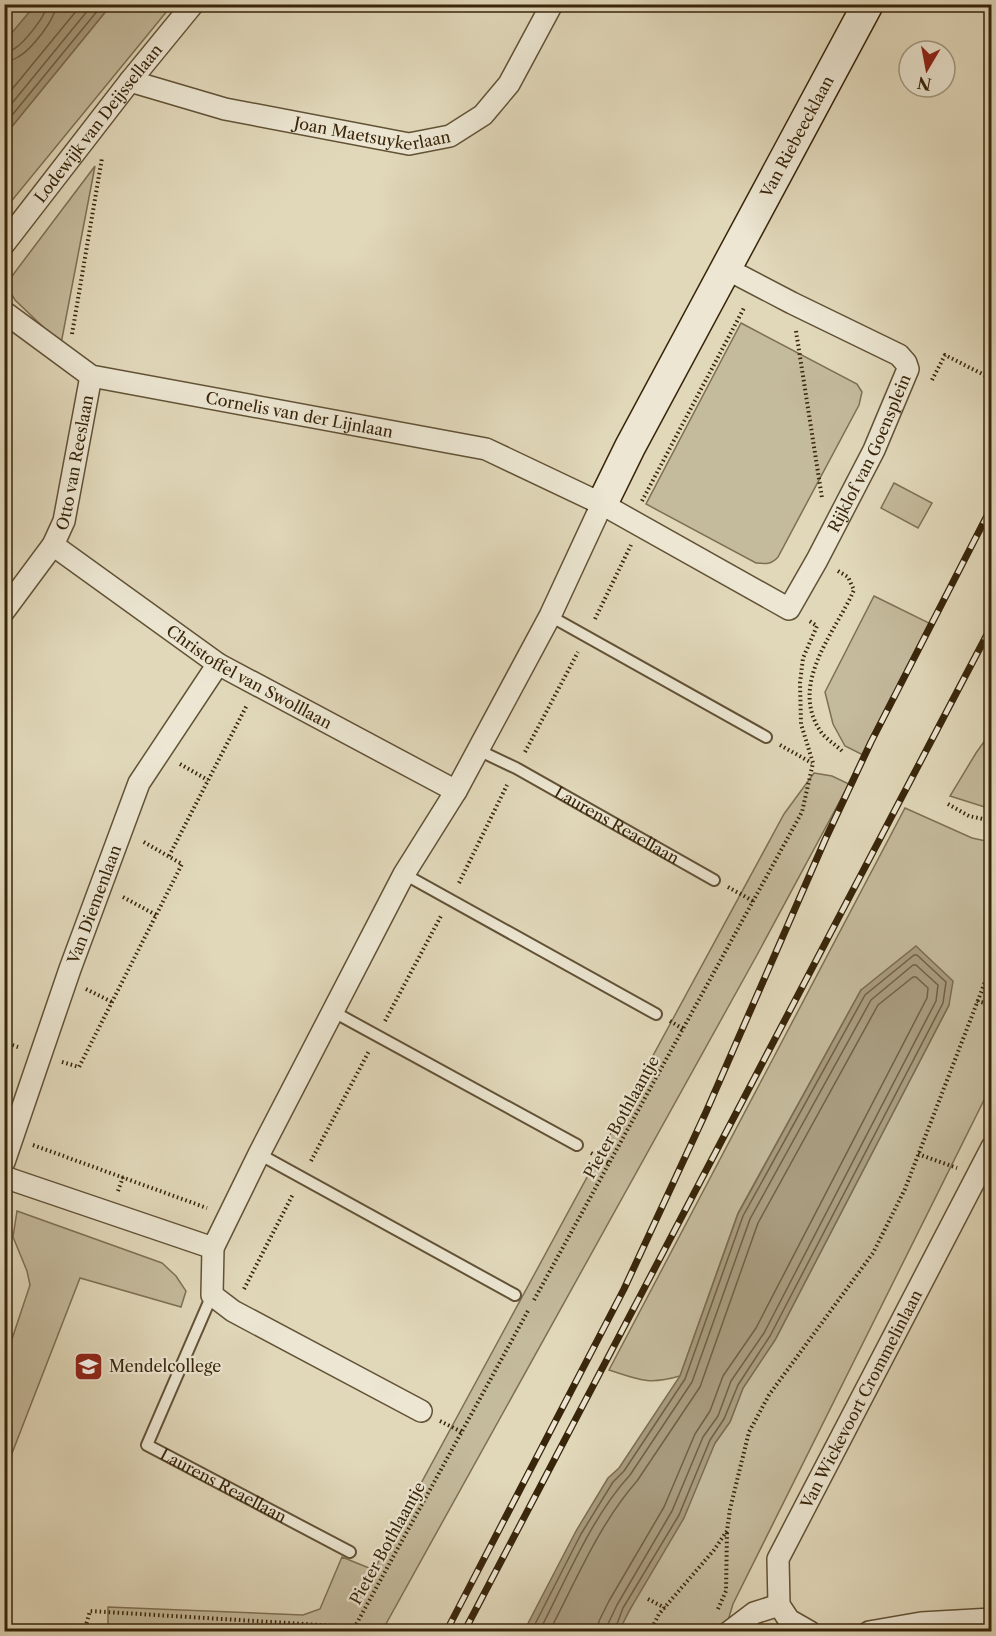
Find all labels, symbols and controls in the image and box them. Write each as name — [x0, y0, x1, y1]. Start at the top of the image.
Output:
north arrow — [897, 39, 957, 99]
street label: Lodewijk van Deijssellaan — [30, 40, 166, 207]
street label: Van Riebeecklaan — [756, 72, 838, 202]
text: N — [916, 73, 933, 95]
street label: Joan Maetsuykerlaan — [290, 112, 452, 154]
street label: Rijklof van Goensplein — [823, 371, 915, 536]
street label: Cornelis van der Lijnlaan — [204, 387, 395, 442]
street label: Otto van Reeslaan — [51, 393, 97, 534]
street label: Christoffel van Swolllaan — [163, 620, 336, 733]
street label: Laurens Reaellaan — [551, 782, 683, 868]
street label: Van Diemenlaan — [63, 842, 125, 967]
street label: Pieter Bothlaantje — [579, 1052, 663, 1182]
street label: Van Wickevoort Crommelinlaan — [796, 1286, 926, 1513]
school or university icon: Mendelcollege — [72, 1350, 104, 1382]
place label: Mendelcollege — [109, 1356, 221, 1376]
street label: Laurens Reaellaan — [157, 1444, 290, 1527]
street label: Pieter Bothlaantje — [345, 1478, 429, 1608]

